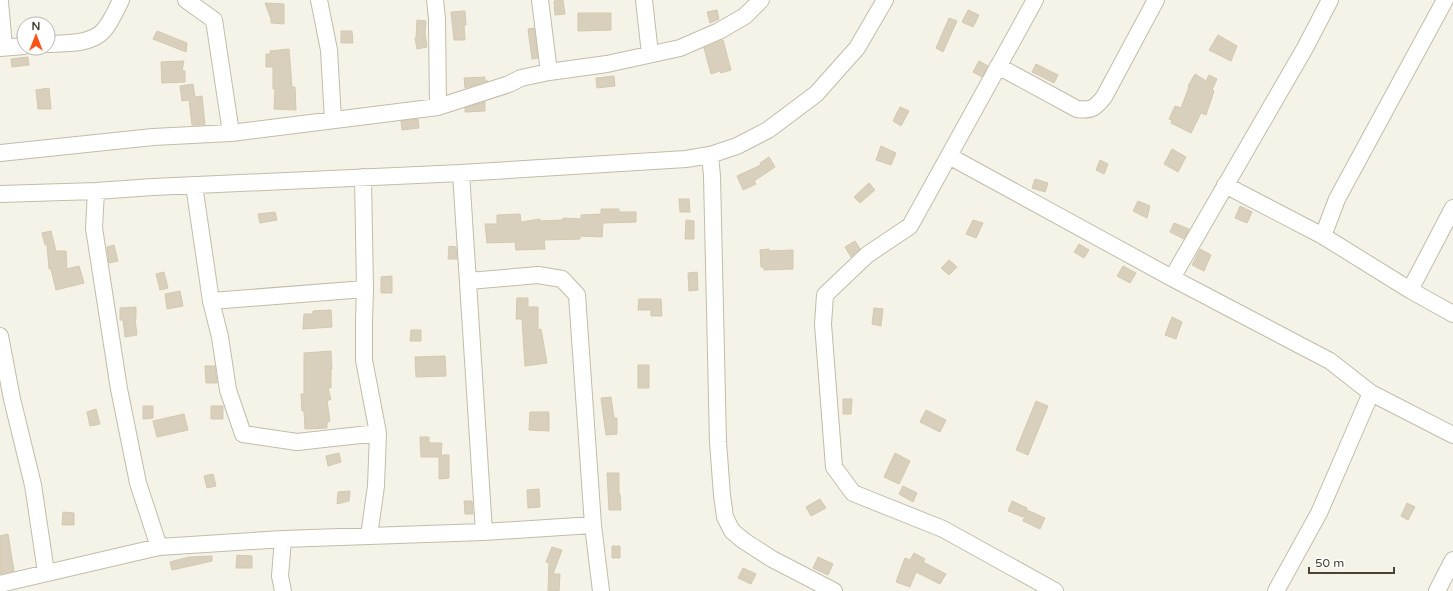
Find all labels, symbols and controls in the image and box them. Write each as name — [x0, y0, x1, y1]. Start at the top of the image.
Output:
north arrow — [16, 16, 56, 56]
text: N — [32, 20, 40, 33]
scale bar — [1309, 549, 1394, 575]
text: 50 m — [1315, 556, 1344, 570]

